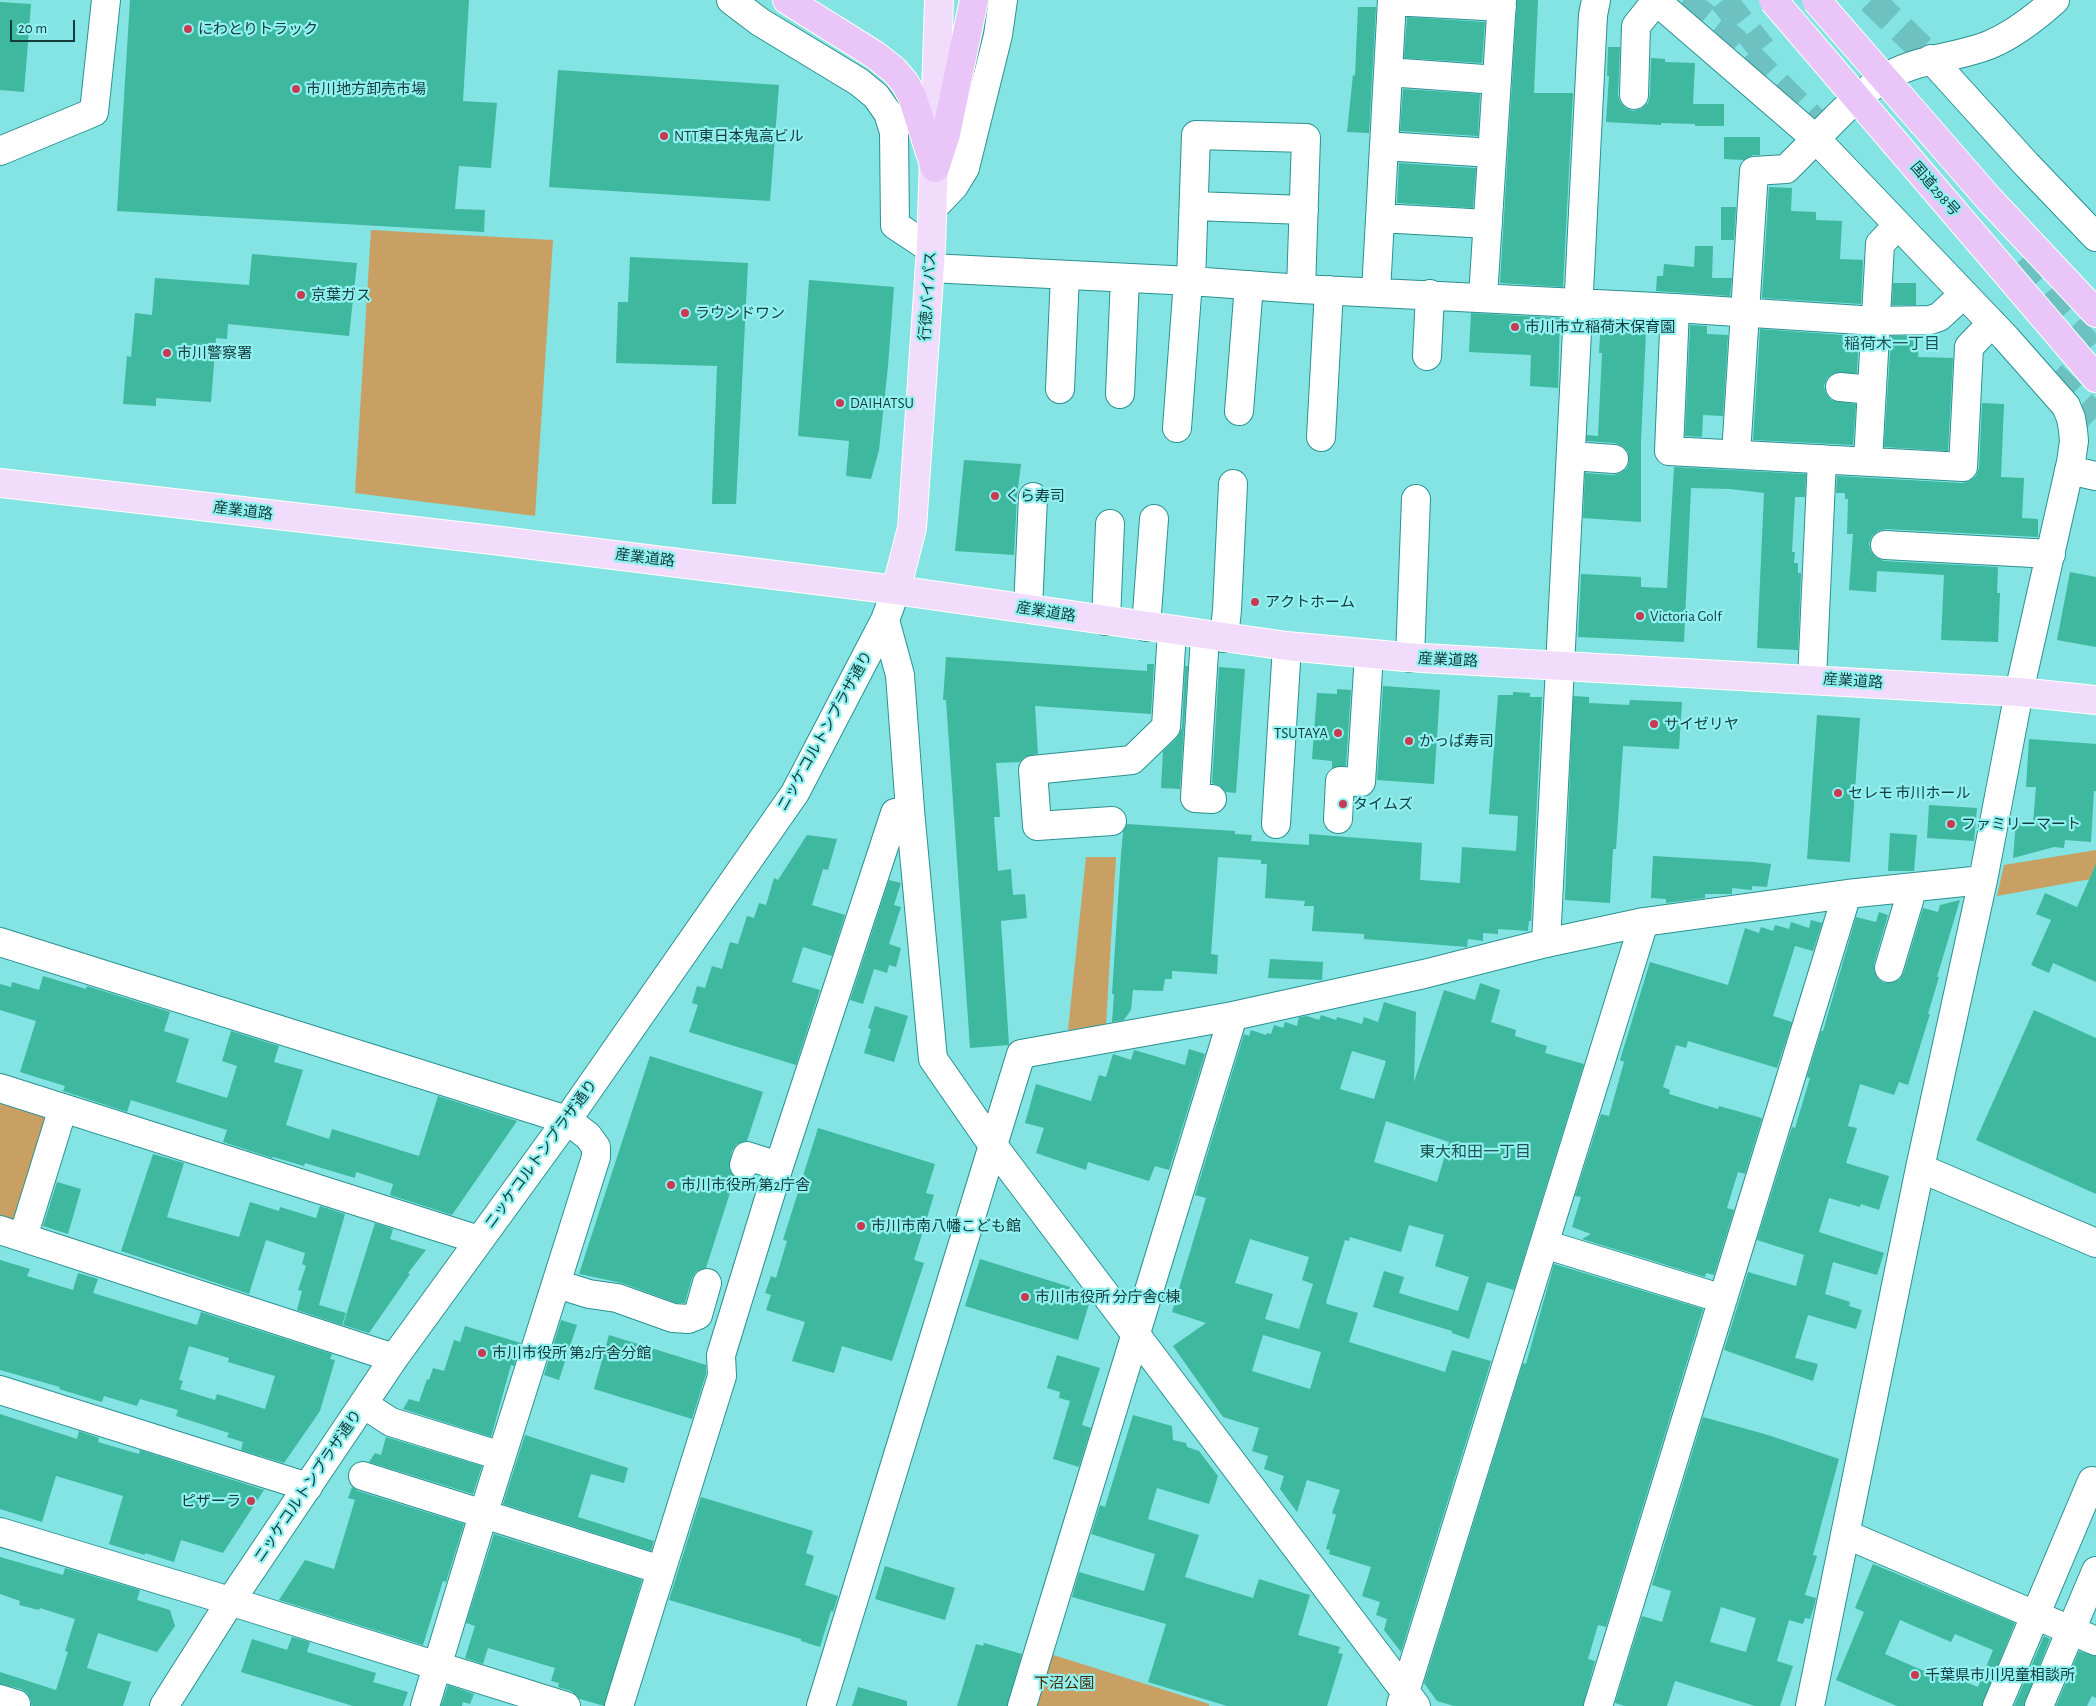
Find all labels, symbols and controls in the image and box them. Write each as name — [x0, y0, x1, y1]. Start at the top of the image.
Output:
scale bar — [12, 10, 78, 42]
place label: にわとりトラック — [198, 20, 318, 38]
text: 20 m — [18, 21, 47, 36]
marker: にわとりトラック — [182, 23, 194, 35]
place label: 市川地方卸売市場 — [306, 80, 426, 98]
marker: 市川地方卸売市場 — [290, 83, 302, 95]
place label: NTT東日本鬼高ビル — [674, 127, 804, 145]
marker: NTT東日本鬼高ビル — [658, 130, 670, 142]
street label: 国道298号 — [1907, 158, 1963, 220]
street label: 行徳バイパス — [916, 250, 940, 342]
place label: 京葉ガス — [311, 286, 371, 304]
marker: 京葉ガス — [295, 289, 307, 301]
place label: ラウンドワン — [695, 304, 785, 322]
marker: ラウンドワン — [679, 307, 691, 319]
place label: 市川市立稲荷木保育園 — [1525, 318, 1675, 336]
marker: 市川市立稲荷木保育園 — [1509, 321, 1521, 333]
district label: 稲荷木一丁目 — [1844, 334, 1940, 354]
place label: 市川警察署 — [177, 344, 252, 362]
marker: 市川警察署 — [161, 347, 173, 359]
place label: DAIHATSU — [850, 394, 914, 412]
marker: DAIHATSU — [834, 397, 846, 409]
place label: くら寿司 — [1005, 487, 1065, 505]
marker: くら寿司 — [989, 490, 1001, 502]
street label: 産業道路 — [212, 498, 274, 524]
street label: 産業道路 — [614, 545, 676, 571]
place label: アクトホーム — [1265, 593, 1355, 611]
marker: アクトホーム — [1249, 596, 1261, 608]
street label: 産業道路 — [1015, 598, 1077, 626]
place label: Victoria Golf — [1650, 607, 1722, 625]
marker: Victoria Golf — [1634, 610, 1646, 622]
street label: ニッケコルトンプラザ通り — [773, 648, 877, 814]
street label: 産業道路 — [1418, 649, 1478, 671]
street label: 産業道路 — [1822, 670, 1884, 692]
place label: サイゼリヤ — [1664, 715, 1739, 733]
marker: サイゼリヤ — [1648, 718, 1660, 730]
place label: TSUTAYA — [1274, 724, 1328, 742]
marker: TSUTAYA — [1332, 727, 1344, 739]
place label: かっぱ寿司 — [1419, 732, 1494, 750]
marker: かっぱ寿司 — [1403, 735, 1415, 747]
place label: セレモ 市川ホール — [1848, 784, 1970, 802]
marker: セレモ 市川ホール — [1832, 787, 1844, 799]
place label: タイムズ — [1353, 795, 1413, 813]
marker: タイムズ — [1337, 798, 1349, 810]
place label: ファミリーマート — [1961, 815, 2081, 833]
marker: ファミリーマート — [1945, 818, 1957, 830]
street label: ニッケコルトンプラザ通り — [481, 1076, 601, 1232]
district label: 東大和田一丁目 — [1419, 1142, 1531, 1162]
place label: 市川市役所 第2庁舎 — [681, 1176, 810, 1194]
marker: 市川市役所 第2庁舎 — [665, 1179, 677, 1191]
place label: 市川市南八幡こども館 — [871, 1217, 1021, 1235]
marker: 市川市南八幡こども館 — [855, 1220, 867, 1232]
place label: 市川市役所 分庁舎C棟 — [1035, 1288, 1180, 1306]
marker: 市川市役所 分庁舎C棟 — [1019, 1291, 1031, 1303]
place label: 市川市役所 第2庁舎分館 — [492, 1344, 651, 1362]
marker: 市川市役所 第2庁舎分館 — [476, 1347, 488, 1359]
street label: ニッケコルトンプラザ通り — [250, 1406, 366, 1566]
place label: ピザーラ — [181, 1492, 241, 1510]
marker: ピザーラ — [245, 1495, 257, 1507]
place label: 千葉県市川児童相談所 — [1925, 1666, 2075, 1684]
marker: 千葉県市川児童相談所 — [1909, 1669, 1921, 1681]
park label: 下沼公園 — [1034, 1674, 1094, 1692]

